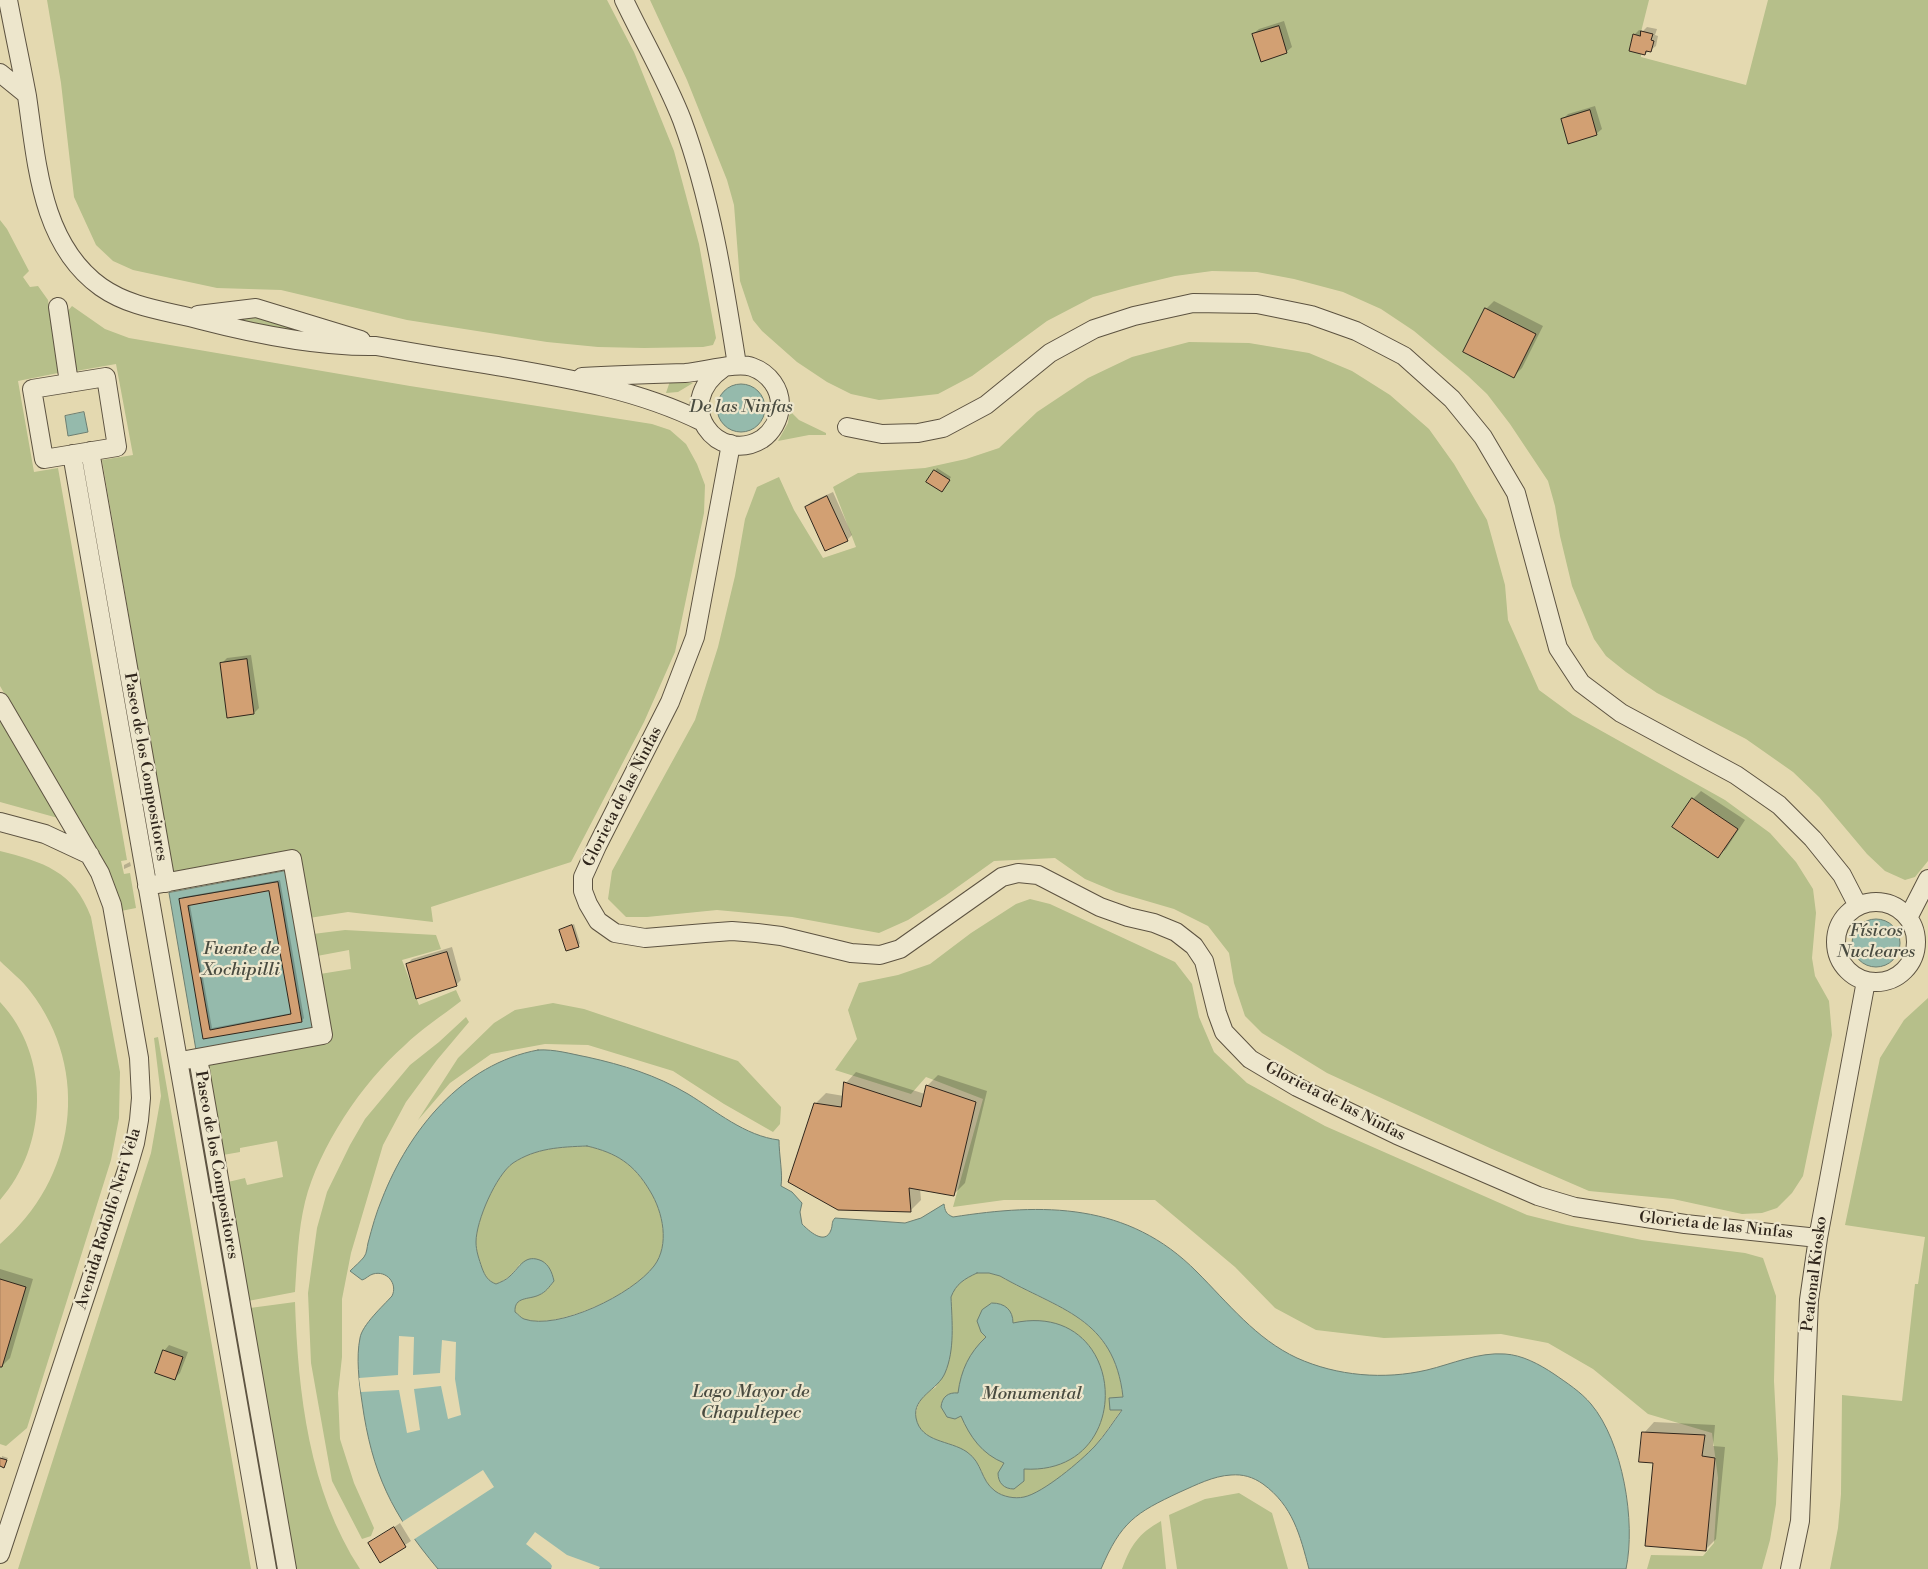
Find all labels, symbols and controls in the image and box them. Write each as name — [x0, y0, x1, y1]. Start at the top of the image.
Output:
water label: De las Ninfas — [689, 397, 793, 419]
street label: Paseo de los Compositores — [119, 671, 171, 863]
street label: Glorieta de las Ninfas — [579, 724, 667, 870]
water label: Físicos Nucleares — [1837, 921, 1915, 964]
water label: Fuente de Xochipilli — [202, 939, 280, 982]
street label: Glorieta de las Ninfas — [1262, 1058, 1408, 1146]
street label: Paseo de los Compositores — [190, 1069, 242, 1261]
street label: Avenida Rodolfo Neri Vela — [72, 1126, 146, 1312]
street label: Glorieta de las Ninfas — [1638, 1208, 1794, 1244]
street label: Peatonal Kiosko — [1798, 1215, 1832, 1333]
water label: Lago Mayor de Chapultepec — [693, 1382, 809, 1425]
water label: Monumental — [982, 1384, 1082, 1406]

